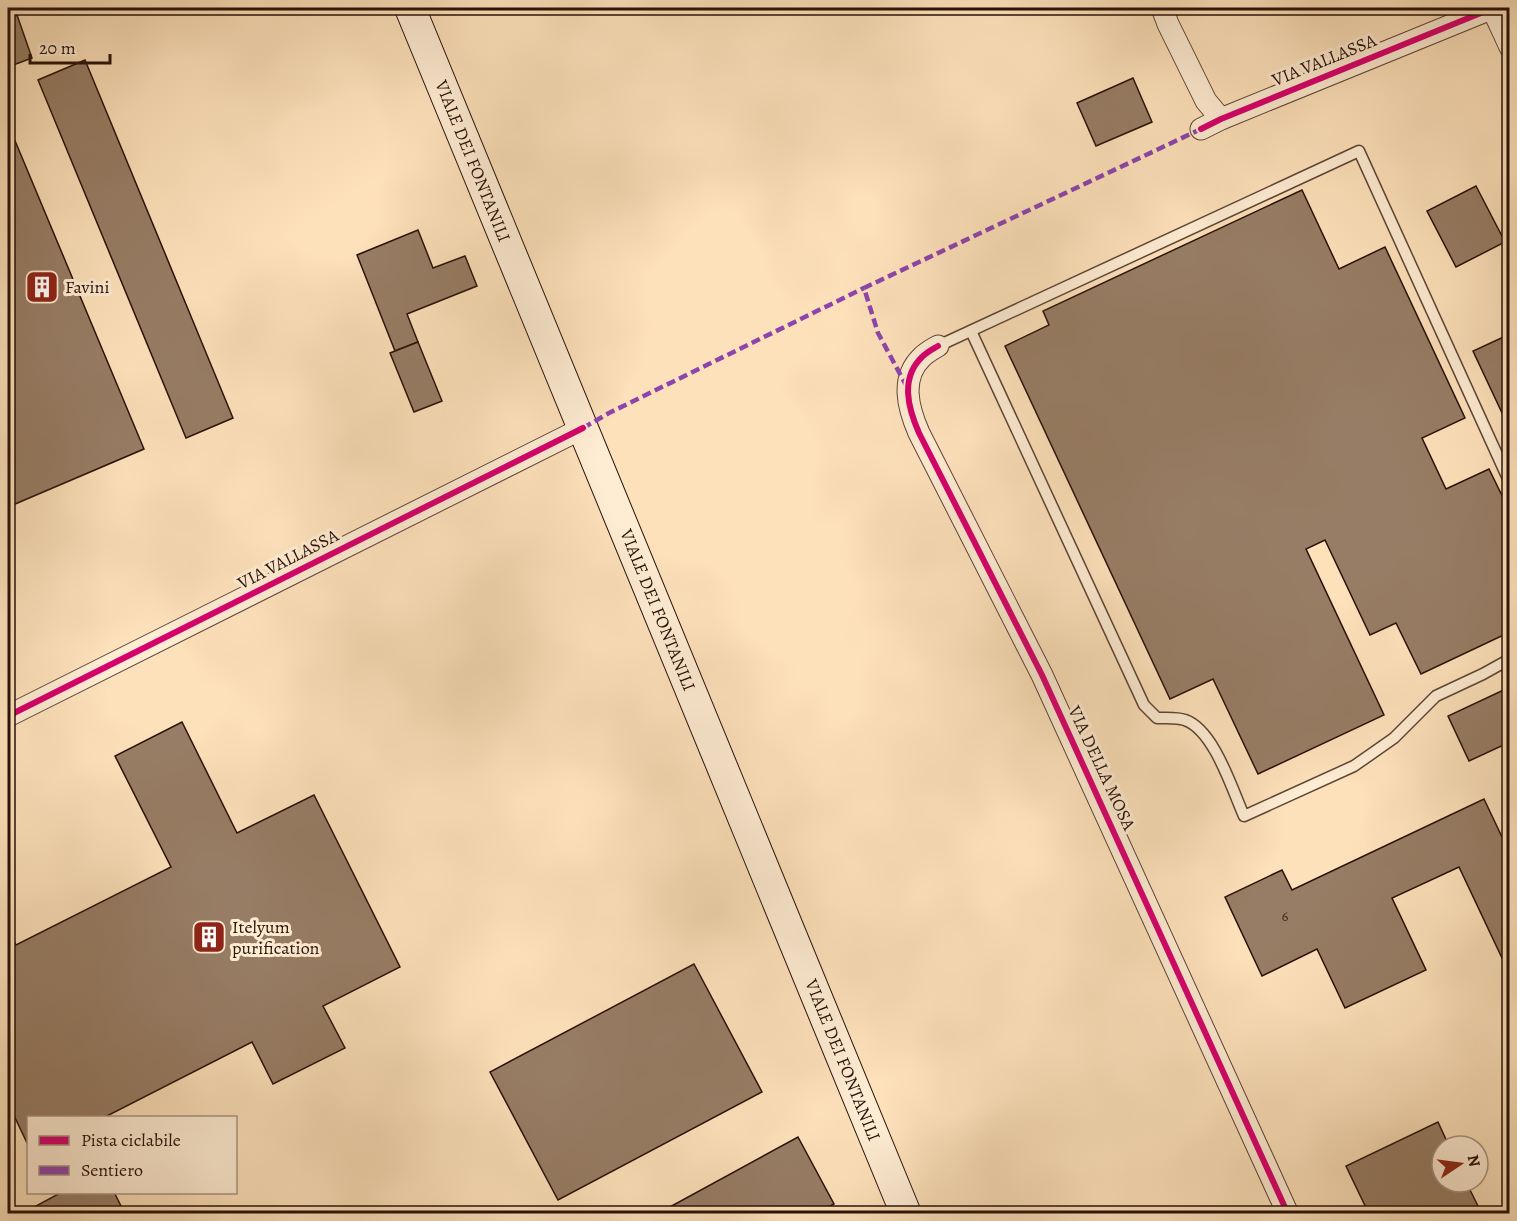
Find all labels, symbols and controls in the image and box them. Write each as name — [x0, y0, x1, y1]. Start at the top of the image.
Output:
scale bar — [30, 27, 110, 65]
street label: VIA VALLASSA — [1267, 28, 1380, 92]
text: 20 m — [39, 36, 76, 60]
street label: VIALE DEI FONTANILI — [429, 75, 516, 246]
building icon: Favini — [24, 269, 60, 305]
place label: Favini — [65, 275, 110, 299]
street label: VIA VALLASSA — [232, 523, 343, 595]
street label: VIALE DEI FONTANILI — [614, 524, 701, 695]
street label: VIA DELLA MOSA — [1062, 701, 1142, 835]
house number: 6 — [1282, 906, 1289, 926]
place label: Itelyum purification — [232, 915, 320, 960]
building icon: Itelyum purification — [191, 919, 227, 955]
street label: VIALE DEI FONTANILI — [799, 974, 886, 1145]
legend — [27, 1116, 237, 1194]
text: Pista ciclabile — [81, 1128, 181, 1152]
north arrow — [1430, 1134, 1490, 1194]
text: N — [1462, 1153, 1486, 1169]
text: Sentiero — [81, 1158, 143, 1182]

